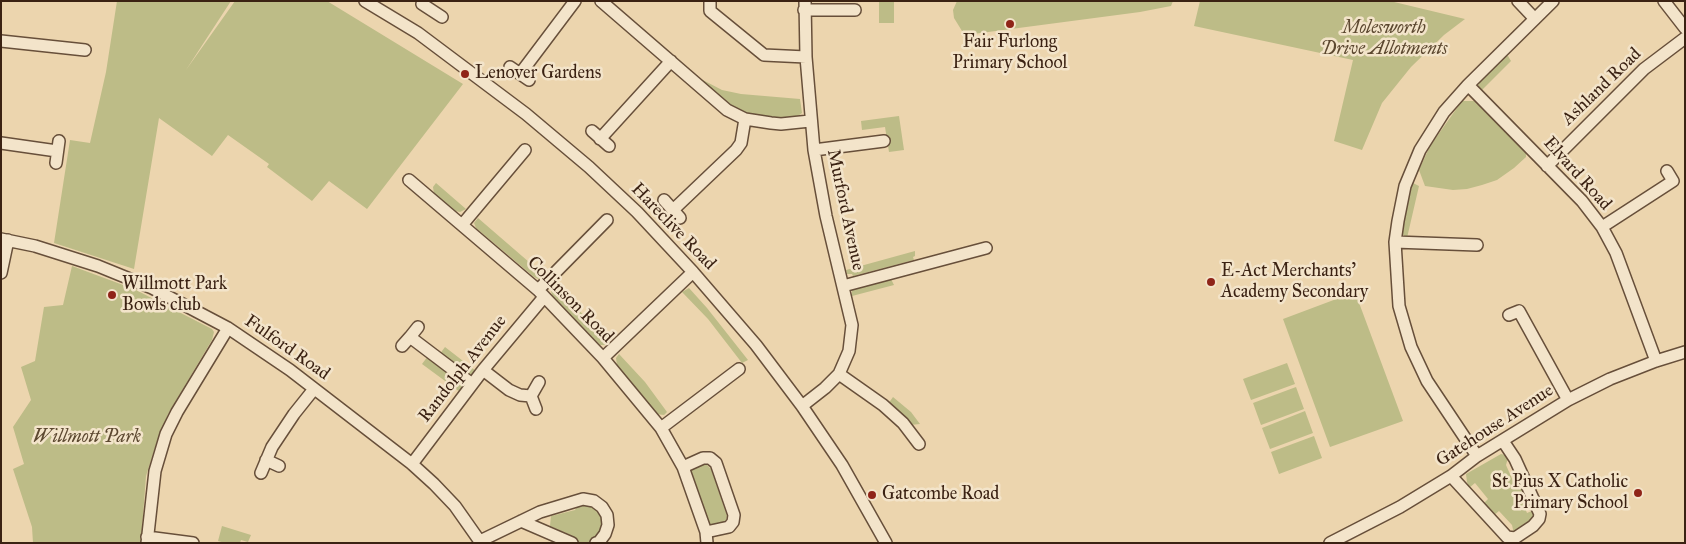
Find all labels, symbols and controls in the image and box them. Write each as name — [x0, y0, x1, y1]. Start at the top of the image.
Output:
marker: Fair Furlong Primary School — [1004, 18, 1016, 30]
park label: Molesworth Drive Allotments — [1321, 18, 1447, 60]
place label: Fair Furlong Primary School — [953, 32, 1067, 74]
street label: Ashland Road — [1558, 44, 1646, 130]
place label: Lenover Gardens — [475, 63, 601, 85]
marker: Lenover Gardens — [459, 68, 471, 80]
street label: Elvard Road — [1538, 133, 1616, 215]
street label: Murford Avenue — [822, 147, 868, 273]
street label: Hareclive Road — [626, 179, 720, 275]
street label: Collinson Road — [522, 252, 618, 348]
place label: E-Act Merchants' Academy Secondary — [1221, 261, 1368, 304]
place label: Willmott Park Bowls club — [122, 274, 227, 316]
marker: E-Act Merchants' Academy Secondary — [1205, 276, 1217, 288]
marker: Willmott Park Bowls club — [106, 289, 118, 301]
street label: Fulford Road — [240, 311, 334, 385]
street label: Randolph Avenue — [415, 311, 511, 427]
street label: Gatehouse Avenue — [1432, 380, 1558, 472]
park label: Willmott Park — [33, 427, 141, 449]
place label: St Pius X Catholic Primary School — [1492, 472, 1628, 514]
place label: Gatcombe Road — [882, 484, 999, 506]
marker: St Pius X Catholic Primary School — [1632, 487, 1644, 499]
marker: Gatcombe Road — [866, 489, 878, 501]

